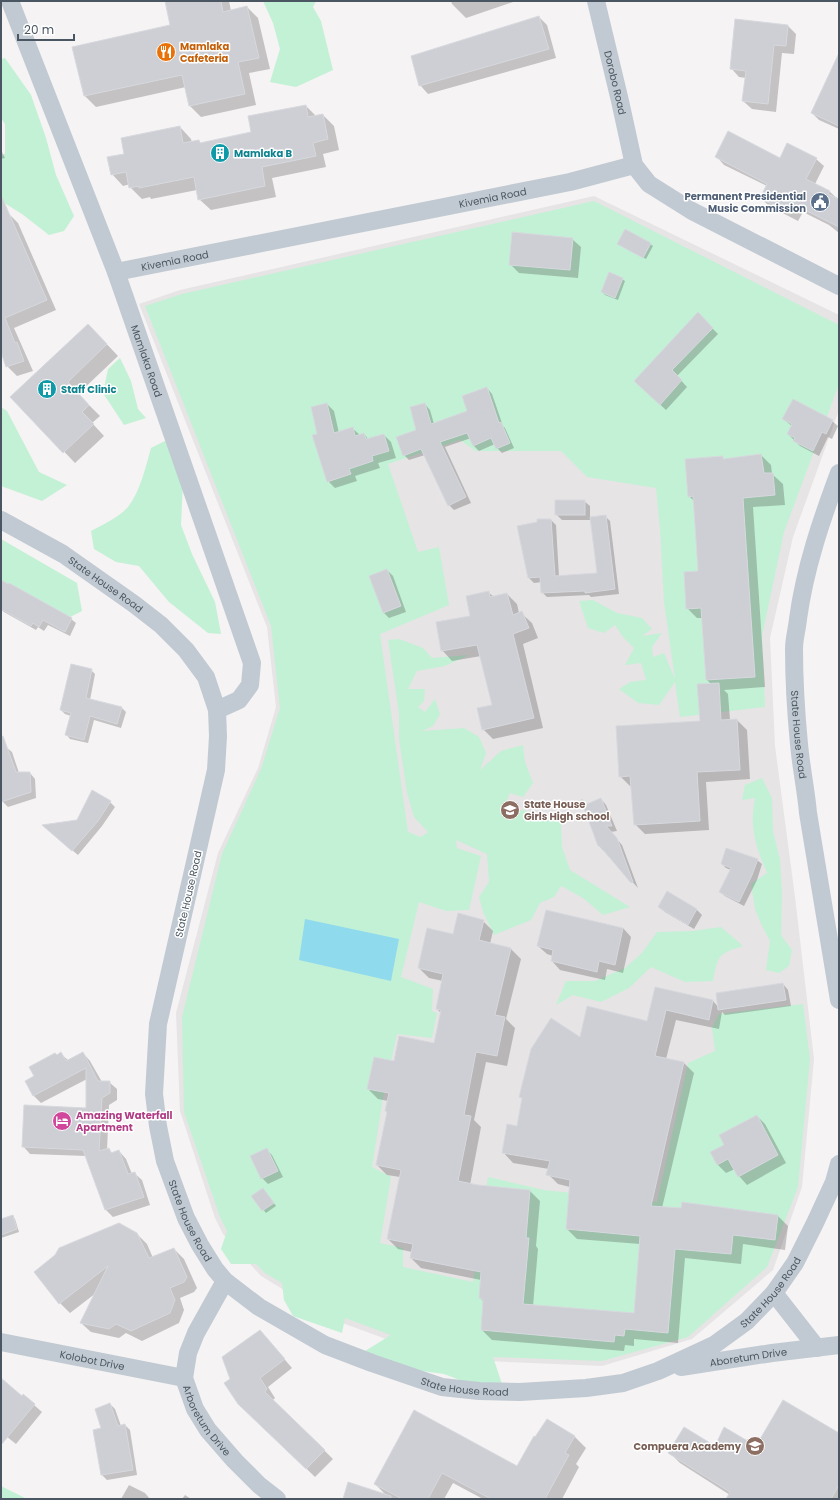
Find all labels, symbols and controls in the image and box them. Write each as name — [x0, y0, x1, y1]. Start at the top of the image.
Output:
scale bar — [18, 16, 74, 42]
text: 20 m — [24, 21, 54, 38]
place label: Mamlaka Cafeteria — [180, 39, 229, 66]
restaurant icon: Mamlaka Cafeteria — [155, 41, 177, 63]
street label: Dorobo Road — [600, 49, 630, 116]
building icon: Mamlaka B — [209, 142, 231, 164]
place label: Mamlaka B — [234, 146, 292, 161]
street label: Kivemia Road — [458, 184, 528, 212]
place label: Permanent Presidential Music Commission — [684, 189, 806, 216]
public building icon: Permanent Presidential Music Commission — [809, 191, 831, 213]
street label: Kivemia Road — [140, 247, 210, 275]
street label: Mamlaka Road — [127, 323, 166, 399]
building icon: Staff Clinic — [36, 378, 58, 400]
place label: Staff Clinic — [61, 382, 117, 397]
street label: State House Road — [65, 553, 146, 616]
street label: State House Road — [787, 690, 810, 780]
place label: State House Girls High school — [524, 797, 610, 824]
school or university icon: State House Girls High school — [499, 799, 521, 821]
street label: State House Road — [171, 849, 206, 939]
place label: Amazing Waterfall Apartment — [76, 1108, 172, 1135]
hotel icon: Amazing Waterfall Apartment — [51, 1110, 73, 1132]
street label: State House Road — [165, 1178, 215, 1265]
street label: State House Road — [737, 1254, 805, 1332]
street label: Aboretum Drive — [709, 1344, 788, 1370]
street label: Kolobot Drive — [58, 1347, 126, 1374]
street label: State House Road — [419, 1373, 509, 1400]
street label: Arboretum Drive — [179, 1383, 234, 1459]
school or university icon: Compuera Academy — [744, 1435, 766, 1457]
place label: Compuera Academy — [633, 1439, 742, 1454]

